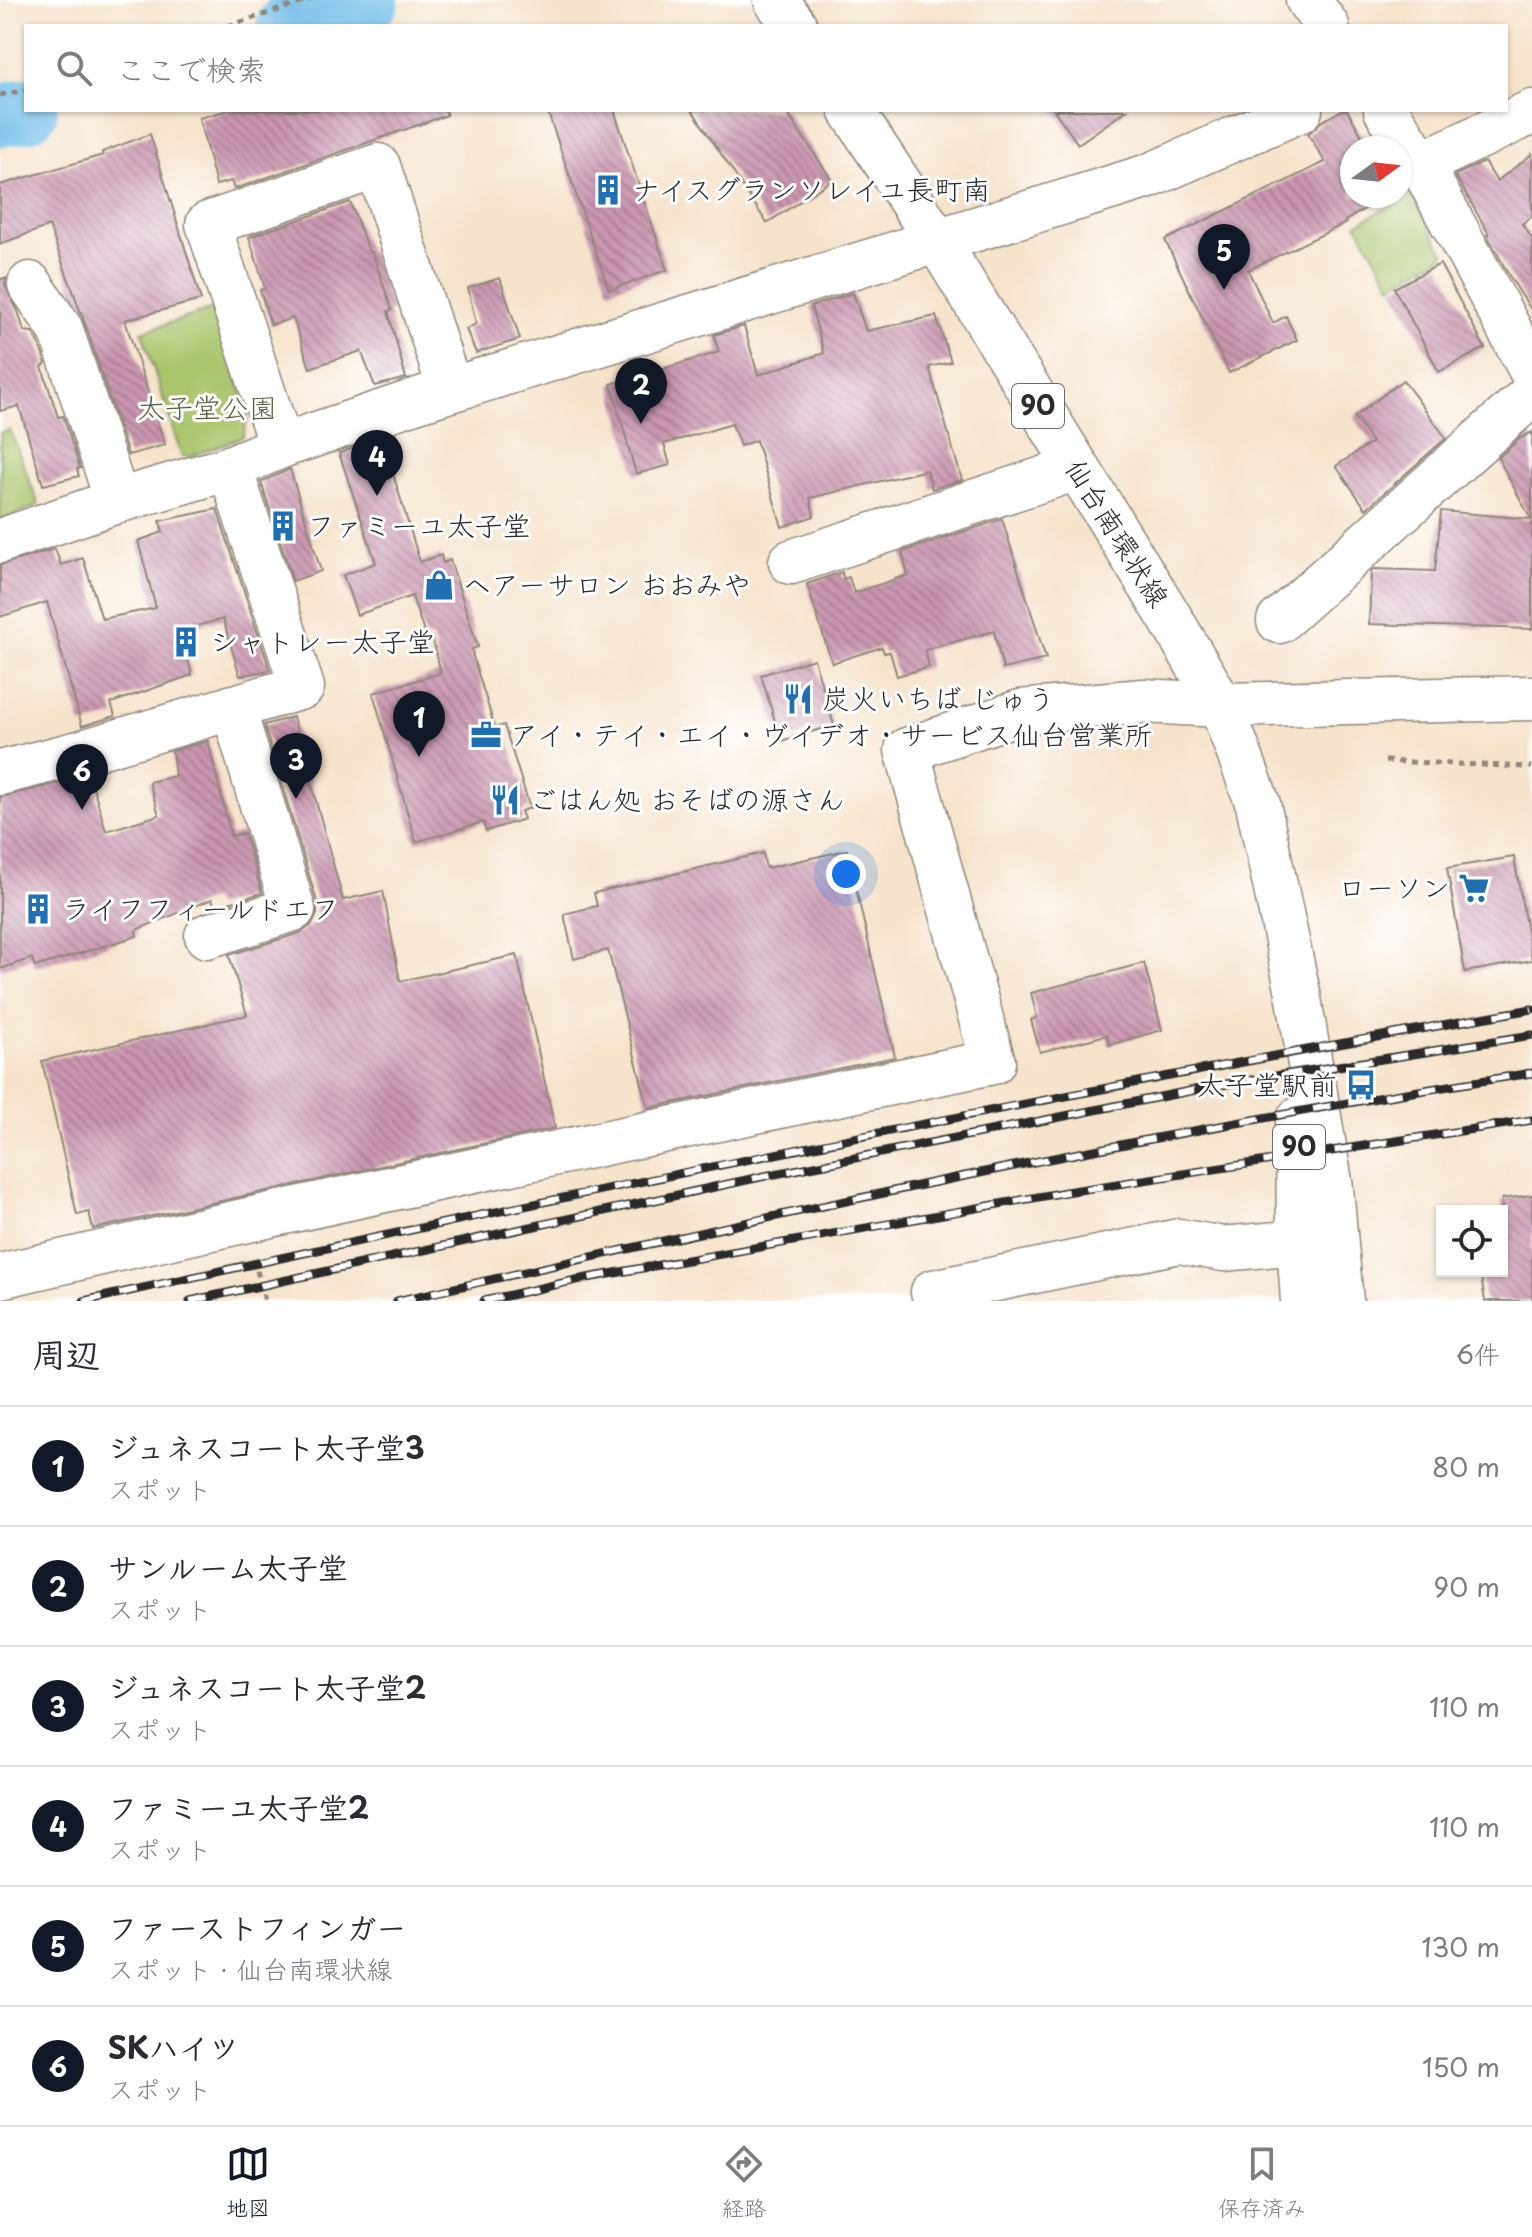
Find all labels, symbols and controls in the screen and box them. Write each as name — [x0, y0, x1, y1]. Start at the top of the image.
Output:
search box — [24, 24, 1508, 112]
icon: search — [52, 46, 96, 90]
text: ここで検索 — [116, 46, 266, 91]
north arrow — [1340, 136, 1412, 208]
place label: ナイスグランソレイユ長町南 — [632, 167, 990, 210]
building icon: ナイスグランソレイユ長町南 — [591, 173, 625, 207]
pin: 5 — [1198, 224, 1250, 290]
pin: 2 — [615, 358, 667, 424]
road number: 90 — [1012, 384, 1064, 428]
park label: 太子堂公園 — [137, 385, 277, 428]
pin: 4 — [351, 430, 403, 496]
street label: 仙台南環状線 — [1056, 450, 1181, 615]
place label: ファミーユ太子堂 — [307, 503, 530, 546]
building icon: ファミーユ太子堂 — [266, 509, 300, 543]
place label: ヘアーサロン おおみや — [463, 562, 751, 605]
shop icon: ヘアーサロン おおみや — [422, 568, 456, 602]
place label: シャトレー太子堂 — [210, 619, 435, 662]
building icon: シャトレー太子堂 — [169, 625, 203, 659]
place label: 炭火いちば じゅう — [822, 676, 1055, 719]
restaurant icon: 炭火いちば じゅう — [781, 682, 815, 716]
pin: 1 — [393, 691, 445, 757]
place label: アイ・テイ・エイ・ヴイデオ・サービス仙台営業所 — [510, 712, 1152, 755]
office icon: アイ・テイ・エイ・ヴイデオ・サービス仙台営業所 — [469, 718, 503, 752]
pin: 3 — [270, 733, 322, 799]
pin: 6 — [56, 744, 108, 810]
place label: ごはん処 おそばの源さん — [529, 777, 845, 820]
restaurant icon: ごはん処 おそばの源さん — [488, 783, 522, 817]
your location — [826, 854, 866, 894]
place label: ローソン — [1338, 865, 1450, 908]
supermarket icon: ローソン — [1457, 871, 1491, 905]
place label: ライフフィールドエフ — [62, 886, 339, 929]
building icon: ライフフィールドエフ — [21, 892, 55, 926]
place label: 太子堂駅前 — [1197, 1062, 1337, 1105]
bus stop icon: 太子堂駅前 — [1344, 1068, 1378, 1102]
road number: 90 — [1273, 1125, 1325, 1169]
map controls — [1436, 1205, 1508, 1277]
button: locate — [1436, 1205, 1508, 1277]
text: 周辺 — [32, 1327, 100, 1379]
text: 6件 — [1456, 1334, 1500, 1373]
text: ジュネスコート太子堂3 — [108, 1424, 425, 1469]
text: 1 — [52, 1447, 64, 1486]
text: 80 m — [1432, 1447, 1500, 1486]
text: スポット — [108, 1469, 212, 1508]
text: サンルーム太子堂 — [108, 1544, 347, 1589]
text: 2 — [49, 1567, 67, 1606]
text: 90 m — [1433, 1567, 1500, 1606]
text: スポット — [108, 1589, 212, 1628]
text: ジュネスコート太子堂2 — [108, 1664, 426, 1709]
text: 3 — [49, 1687, 67, 1726]
text: 110 m — [1429, 1687, 1500, 1726]
text: スポット — [108, 1709, 212, 1748]
text: ファミーユ太子堂2 — [108, 1784, 369, 1829]
text: 4 — [49, 1807, 67, 1846]
text: 110 m — [1429, 1807, 1500, 1846]
text: スポット — [108, 1829, 212, 1868]
text: ファーストフィンガー — [108, 1904, 406, 1949]
text: 5 — [50, 1927, 66, 1966]
text: 130 m — [1421, 1927, 1500, 1966]
text: スポット · 仙台南環状線 — [108, 1949, 392, 1988]
text: SKハイツ — [108, 2024, 239, 2069]
text: 6 — [49, 2047, 67, 2086]
text: 150 m — [1422, 2047, 1500, 2086]
text: スポット — [108, 2069, 212, 2108]
tab: 地図 — [226, 2142, 270, 2223]
tab: 経路 — [722, 2142, 766, 2223]
tab: 保存済み — [1218, 2142, 1306, 2223]

